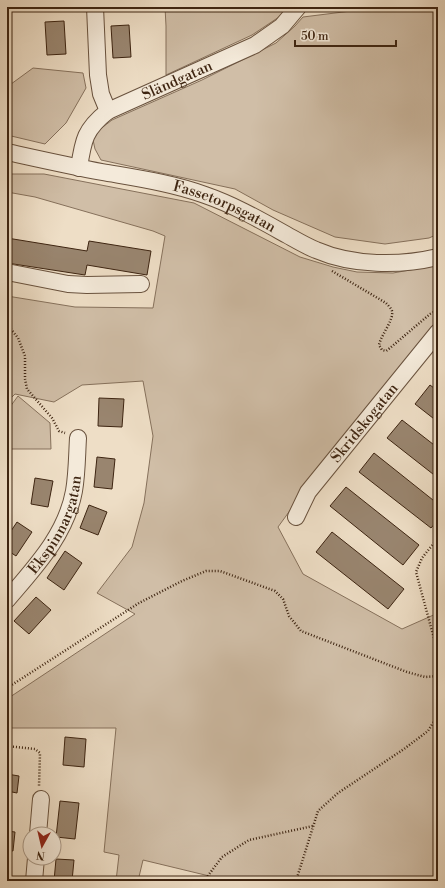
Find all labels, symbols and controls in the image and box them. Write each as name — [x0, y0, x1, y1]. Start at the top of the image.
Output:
scale bar — [295, 22, 396, 48]
text: 50 m — [301, 29, 329, 44]
street label: Sländgatan — [139, 56, 215, 104]
street label: Fassetorpsgatan — [171, 176, 279, 237]
street label: Skridskogatan — [326, 379, 402, 466]
street label: Ekspinnargatan — [24, 474, 85, 578]
north arrow — [22, 826, 62, 866]
text: N — [35, 847, 46, 862]

